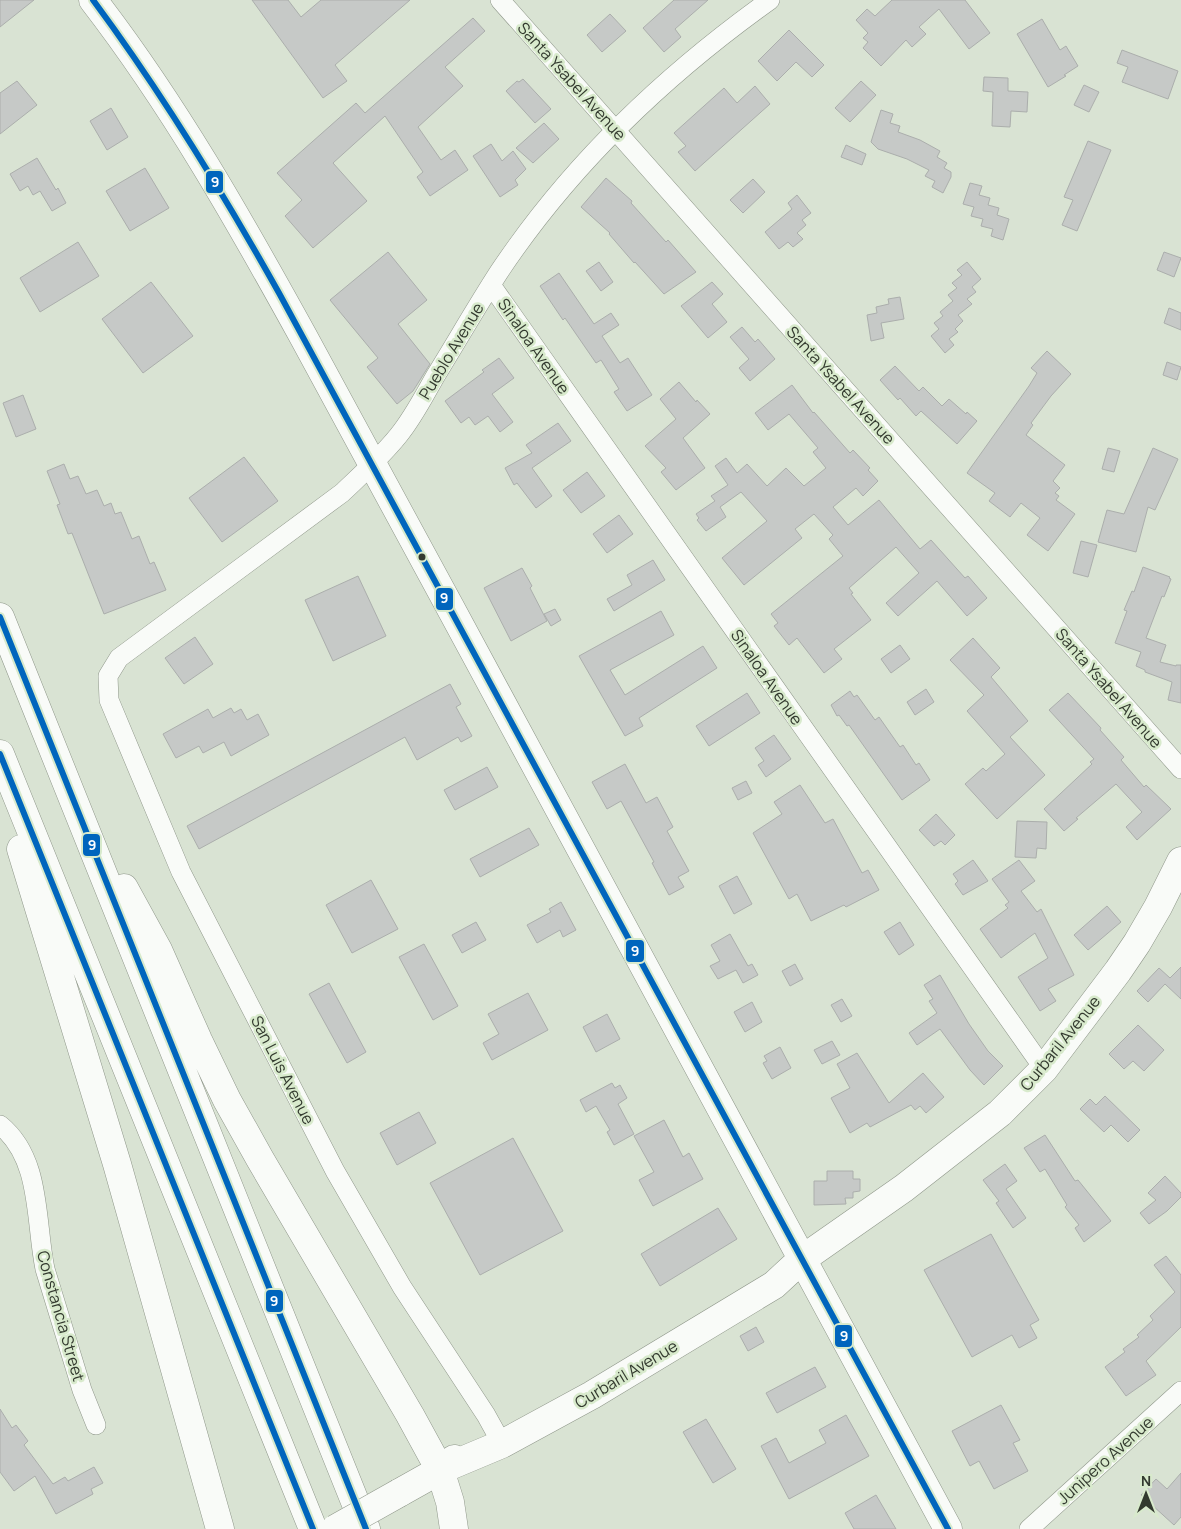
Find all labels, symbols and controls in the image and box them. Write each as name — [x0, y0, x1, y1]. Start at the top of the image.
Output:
street label: Santa Ysabel Avenue — [513, 17, 631, 145]
line badge: 9 — [205, 170, 224, 194]
text: 9 — [211, 172, 219, 191]
street label: Sinaloa Avenue — [493, 294, 575, 398]
street label: Pueblo Avenue — [413, 299, 489, 403]
street label: Santa Ysabel Avenue — [782, 321, 900, 449]
unlabelled marker — [417, 552, 427, 562]
line badge: 9 — [435, 587, 454, 611]
text: 9 — [440, 588, 448, 607]
street label: Santa Ysabel Avenue — [1051, 623, 1167, 753]
street label: Sinaloa Avenue — [726, 625, 808, 729]
line badge: 9 — [82, 833, 101, 857]
text: 9 — [88, 835, 96, 854]
line badge: 9 — [625, 939, 645, 963]
text: 9 — [631, 941, 639, 960]
street label: Curbaril Avenue — [1015, 991, 1105, 1095]
street label: San Luis Avenue — [246, 1012, 320, 1128]
street label: Constancia Street — [32, 1248, 90, 1384]
line badge: 9 — [265, 1289, 284, 1313]
text: 9 — [270, 1291, 278, 1310]
line badge: 9 — [834, 1324, 853, 1348]
text: 9 — [840, 1326, 848, 1345]
street label: Curbaril Avenue — [570, 1335, 682, 1413]
street label: Junipero Avenue — [1052, 1411, 1158, 1509]
north arrow — [1121, 1469, 1171, 1519]
text: N — [1141, 1471, 1151, 1490]

